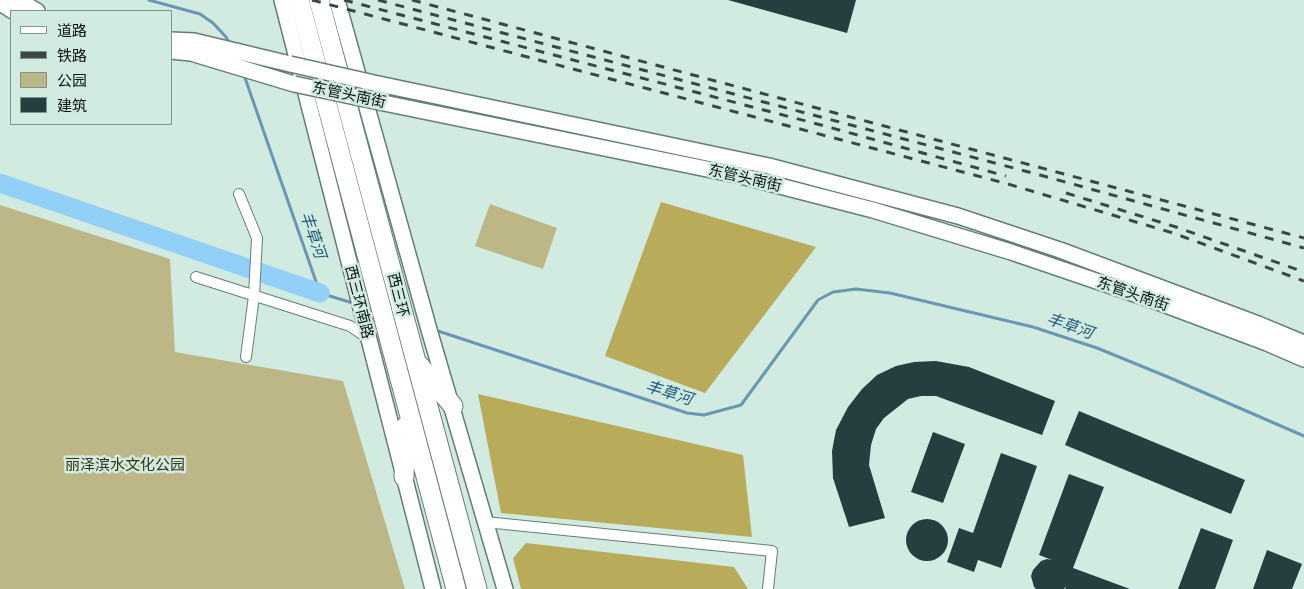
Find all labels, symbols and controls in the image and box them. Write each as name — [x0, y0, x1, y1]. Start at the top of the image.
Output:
legend — [10, 10, 172, 125]
text: 道路 — [57, 22, 87, 39]
text: 铁路 — [57, 47, 87, 64]
text: 公园 — [57, 72, 87, 89]
street label: 东管头南街 — [310, 78, 388, 112]
text: 建筑 — [57, 97, 87, 114]
street label: 东管头南街 — [706, 161, 784, 195]
water label: 丰草河 — [296, 209, 330, 261]
street label: 西三环南路 — [341, 263, 377, 341]
street label: 西三环 — [384, 271, 412, 319]
street label: 东管头南街 — [1095, 273, 1171, 315]
water label: 丰草河 — [1044, 309, 1096, 343]
water label: 丰草河 — [643, 377, 695, 409]
park label: 丽泽滨水文化公园 — [65, 456, 185, 474]

